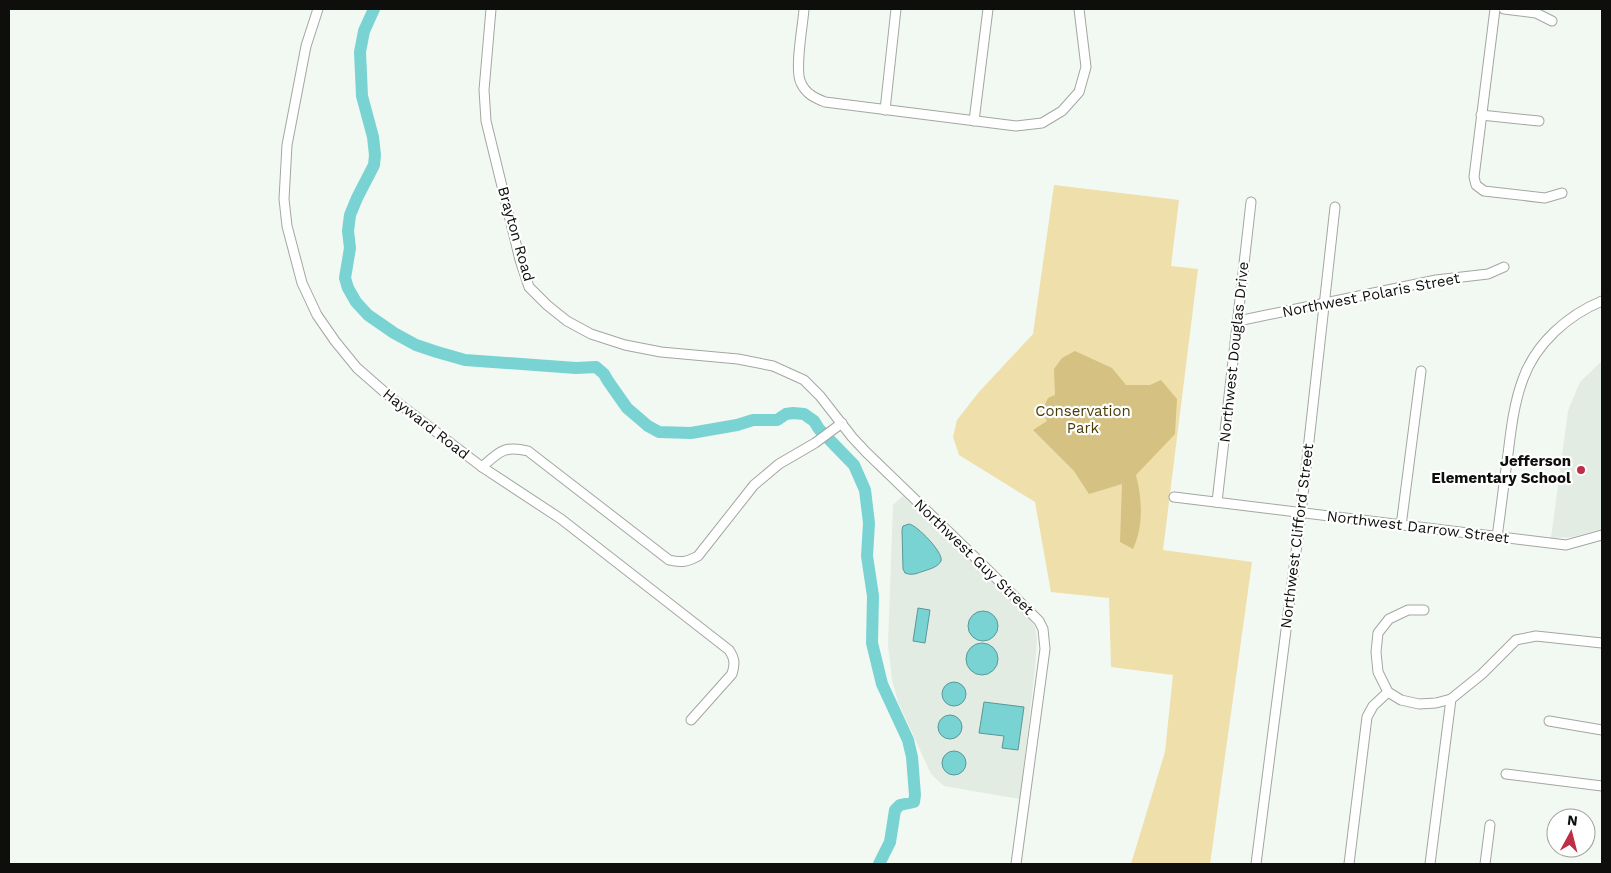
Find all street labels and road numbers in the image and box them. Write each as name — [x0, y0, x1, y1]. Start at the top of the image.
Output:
street label: Brayton Road — [494, 185, 538, 283]
street label: Northwest Douglas Drive — [1216, 261, 1252, 443]
street label: Northwest Polaris Street — [1281, 269, 1462, 321]
street label: Hayward Road — [379, 385, 473, 463]
street label: Northwest Clifford Street — [1277, 442, 1317, 630]
street label: Northwest Guy Street — [911, 495, 1038, 619]
street label: Northwest Darrow Street — [1326, 507, 1511, 547]

